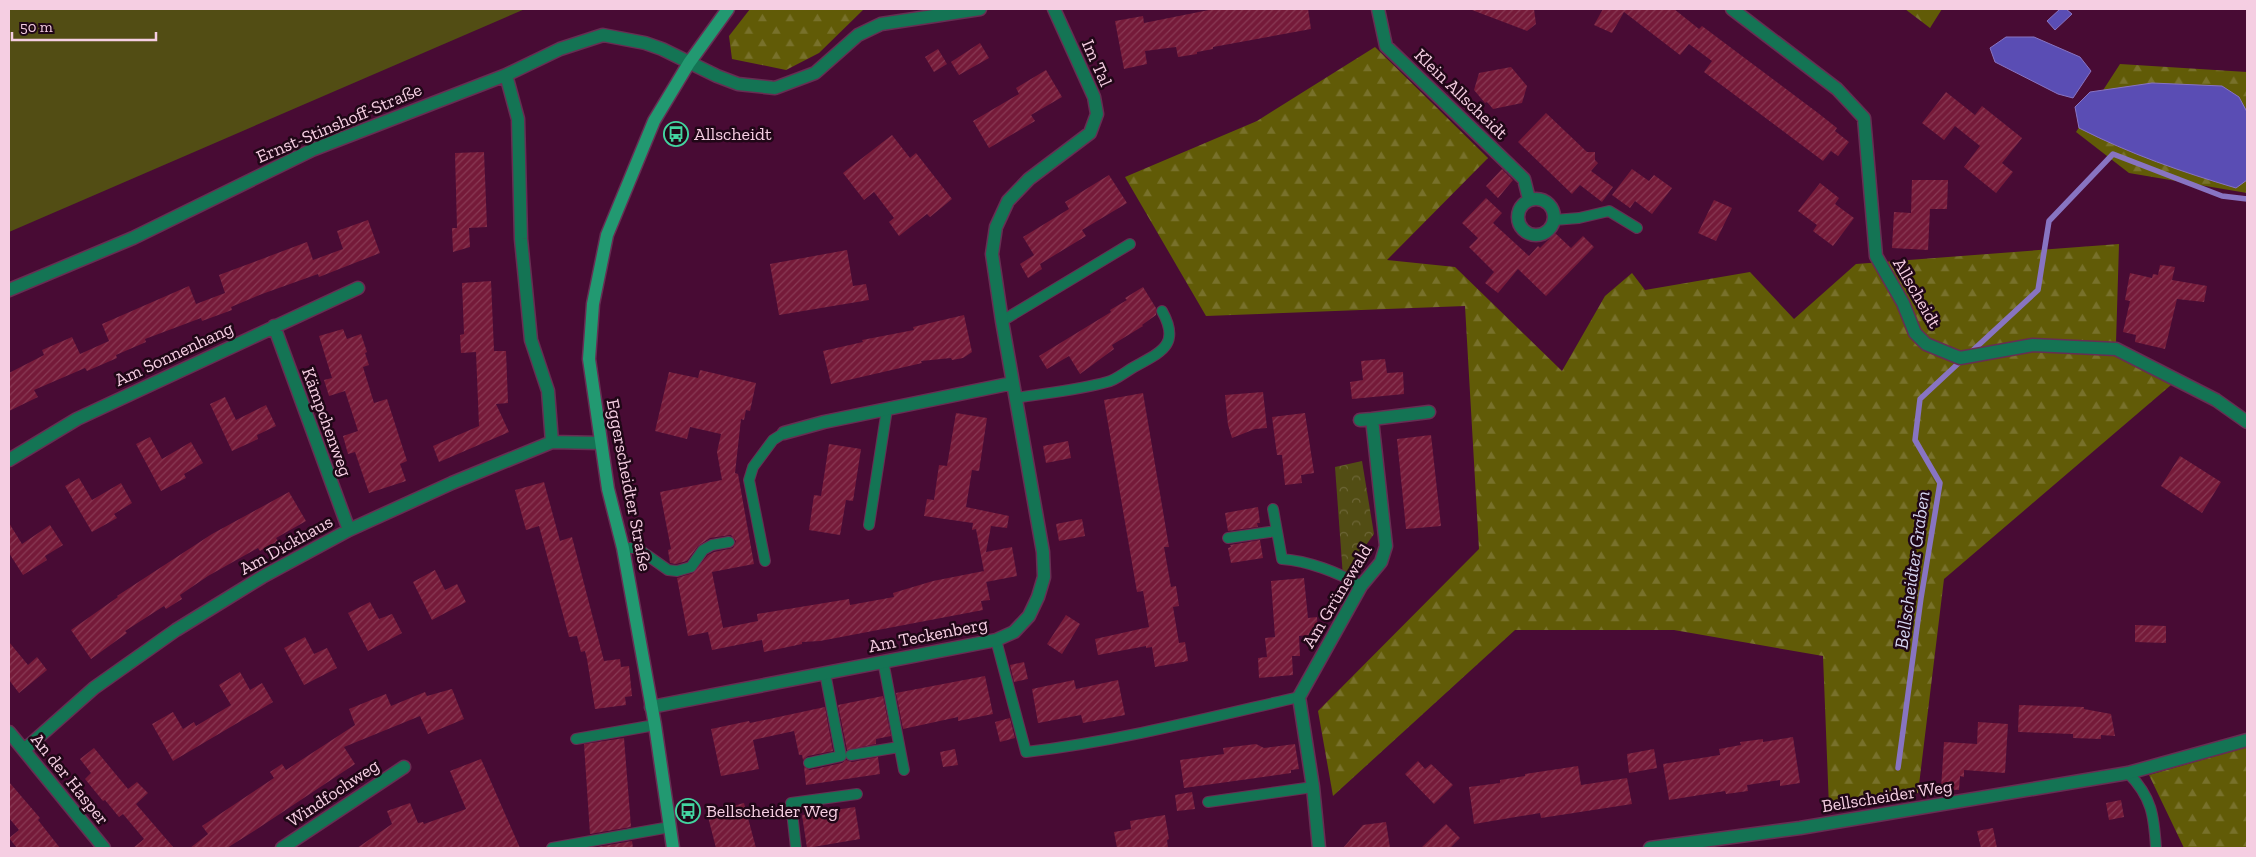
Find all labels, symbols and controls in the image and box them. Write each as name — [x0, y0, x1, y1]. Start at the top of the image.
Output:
scale bar — [12, 10, 156, 42]
text: 50 m — [20, 18, 53, 36]
street label: Im Tal — [1077, 36, 1117, 90]
street label: Klein Allscheidt — [1410, 44, 1512, 144]
street label: Ernst-Stinshoff-Straße — [253, 78, 425, 168]
bus stop icon: Allscheidt — [663, 121, 689, 147]
place label: Allscheidt — [694, 123, 772, 145]
street label: Allscheidt — [1888, 254, 1946, 332]
street label: Am Sonnenhang — [111, 317, 237, 391]
street label: Kämpchenweg — [297, 364, 357, 480]
street label: Eggerscheidter Straße — [601, 397, 657, 573]
water label: Bellscheidter Graben — [1890, 489, 1934, 650]
street label: Am Dickhaus — [235, 510, 337, 580]
street label: Am Grünewald — [1297, 540, 1377, 652]
street label: Am Teckenberg — [866, 613, 990, 657]
street label: An der Hasper — [26, 729, 114, 829]
street label: Windfochweg — [283, 754, 383, 832]
street label: Bellscheider Weg — [1820, 775, 1954, 817]
bus stop icon: Bellscheider Weg — [675, 798, 701, 824]
place label: Bellscheider Weg — [706, 800, 838, 822]

